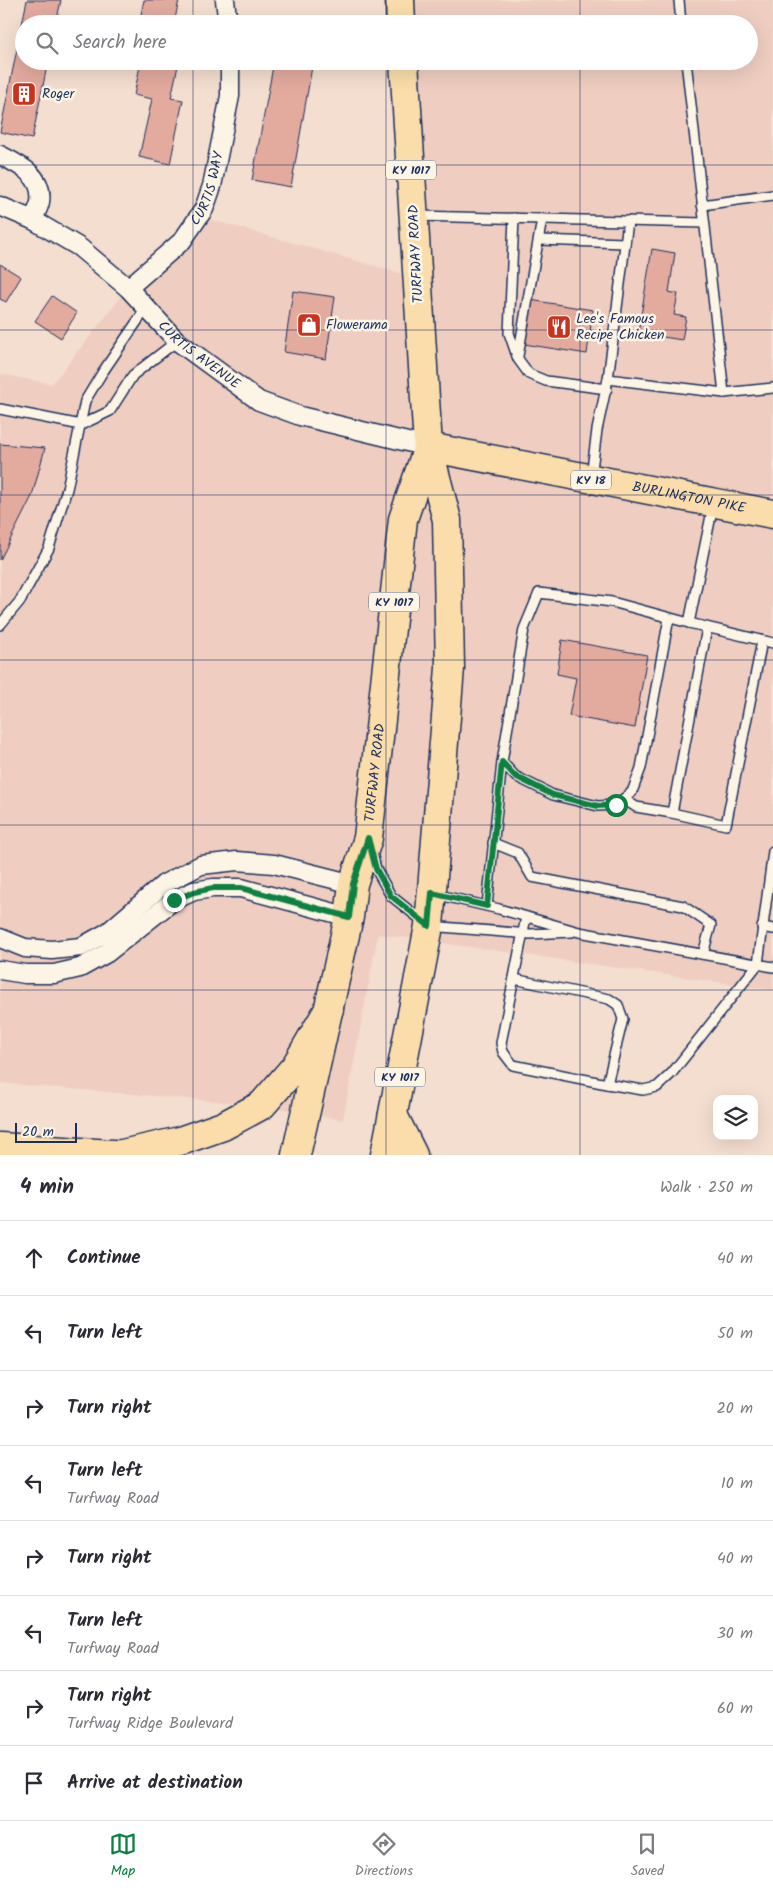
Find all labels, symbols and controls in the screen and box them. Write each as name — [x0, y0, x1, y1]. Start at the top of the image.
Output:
search box — [15, 15, 758, 70]
text: Search here — [73, 28, 167, 58]
icon: search — [33, 29, 61, 57]
building icon: Roger — [11, 81, 37, 107]
place label: Roger — [42, 83, 75, 105]
street label: CURTIS WAY — [185, 149, 230, 230]
road number: KY 1017 — [386, 160, 436, 180]
street label: TURFWAY ROAD — [402, 204, 430, 304]
place label: Lee's Famous Recipe Chicken — [576, 308, 664, 346]
shop icon: Flowerama — [296, 312, 322, 338]
place label: Flowerama — [326, 314, 388, 336]
restaurant icon: Lee's Famous Recipe Chicken — [546, 314, 572, 340]
street label: CURTIS AVENUE — [152, 316, 245, 395]
road number: KY 18 — [571, 470, 611, 490]
street label: BURLINGTON PIKE — [630, 476, 749, 520]
road number: KY 1017 — [369, 592, 419, 612]
street label: TURFWAY ROAD — [359, 723, 391, 823]
route start — [605, 794, 628, 817]
route end — [163, 889, 186, 912]
road number: KY 1017 — [375, 1068, 425, 1086]
map controls — [713, 1095, 758, 1140]
button: layers — [713, 1095, 758, 1140]
scale bar — [15, 1120, 78, 1143]
text: 20 m — [22, 1121, 54, 1143]
text: 4 min — [20, 1171, 74, 1204]
text: Walk · 250 m — [660, 1175, 753, 1200]
text: Continue — [67, 1243, 140, 1273]
icon: ahead — [20, 1244, 48, 1272]
text: 40 m — [717, 1246, 753, 1271]
text: Turn left — [67, 1318, 142, 1348]
icon: left — [20, 1319, 48, 1347]
text: 50 m — [717, 1321, 753, 1346]
text: Turn right — [67, 1393, 152, 1423]
icon: right — [20, 1394, 48, 1422]
text: 20 m — [717, 1396, 753, 1421]
text: Turn left — [67, 1456, 142, 1486]
icon: left — [20, 1469, 48, 1497]
text: 10 m — [721, 1471, 753, 1496]
text: Turfway Road — [67, 1486, 159, 1511]
text: Turn right — [67, 1543, 152, 1573]
icon: right — [20, 1544, 48, 1572]
text: 40 m — [717, 1546, 753, 1571]
text: Turn left — [67, 1606, 142, 1636]
icon: left — [20, 1619, 48, 1647]
text: 30 m — [717, 1621, 753, 1646]
text: Turfway Road — [67, 1636, 159, 1661]
text: Turn right — [67, 1681, 152, 1711]
icon: right — [20, 1694, 48, 1722]
text: 60 m — [717, 1696, 753, 1721]
text: Turfway Ridge Boulevard — [67, 1711, 233, 1736]
text: Arrive at destination — [67, 1768, 243, 1798]
icon: arrive — [20, 1769, 48, 1797]
tab: Map — [109, 1830, 137, 1882]
tab: Directions — [355, 1830, 413, 1882]
tab: Saved — [631, 1830, 664, 1882]

